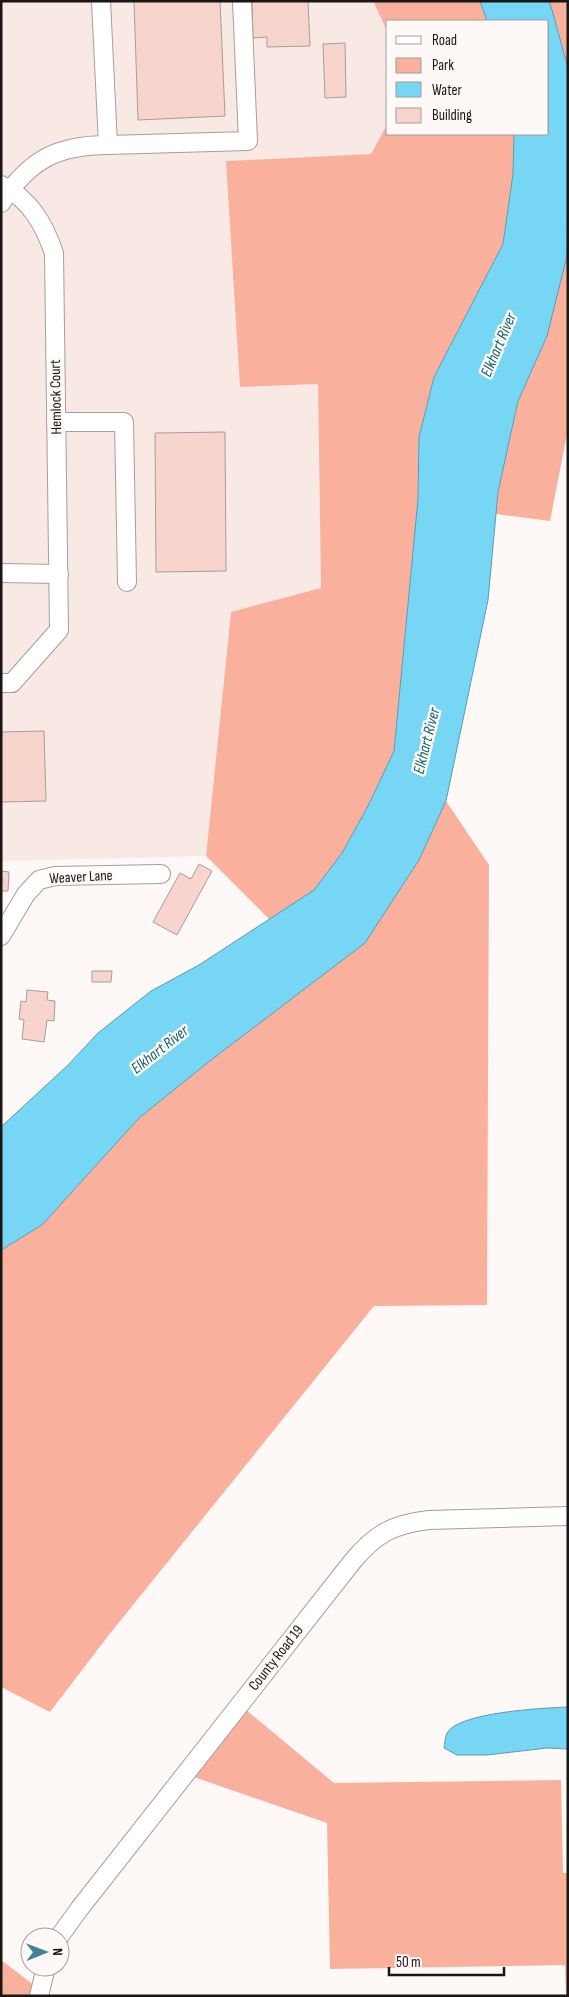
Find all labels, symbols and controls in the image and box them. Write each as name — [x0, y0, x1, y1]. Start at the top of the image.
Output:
legend — [386, 20, 549, 135]
text: Road — [432, 31, 457, 50]
text: Park — [432, 56, 454, 75]
text: Water — [432, 81, 463, 100]
text: Building — [432, 106, 472, 125]
water label: Elkhart River — [477, 310, 521, 380]
street label: Hemlock Court — [46, 359, 66, 435]
water label: Elkhart River — [410, 706, 444, 776]
street label: Weaver Lane — [49, 866, 113, 888]
water label: Elkhart River — [128, 1021, 193, 1078]
street label: County Road 19 — [244, 1621, 308, 1695]
north arrow — [20, 1927, 70, 1977]
scale bar — [389, 1944, 504, 1976]
text: N — [49, 1948, 66, 1956]
text: 50 m — [396, 1953, 421, 1972]

